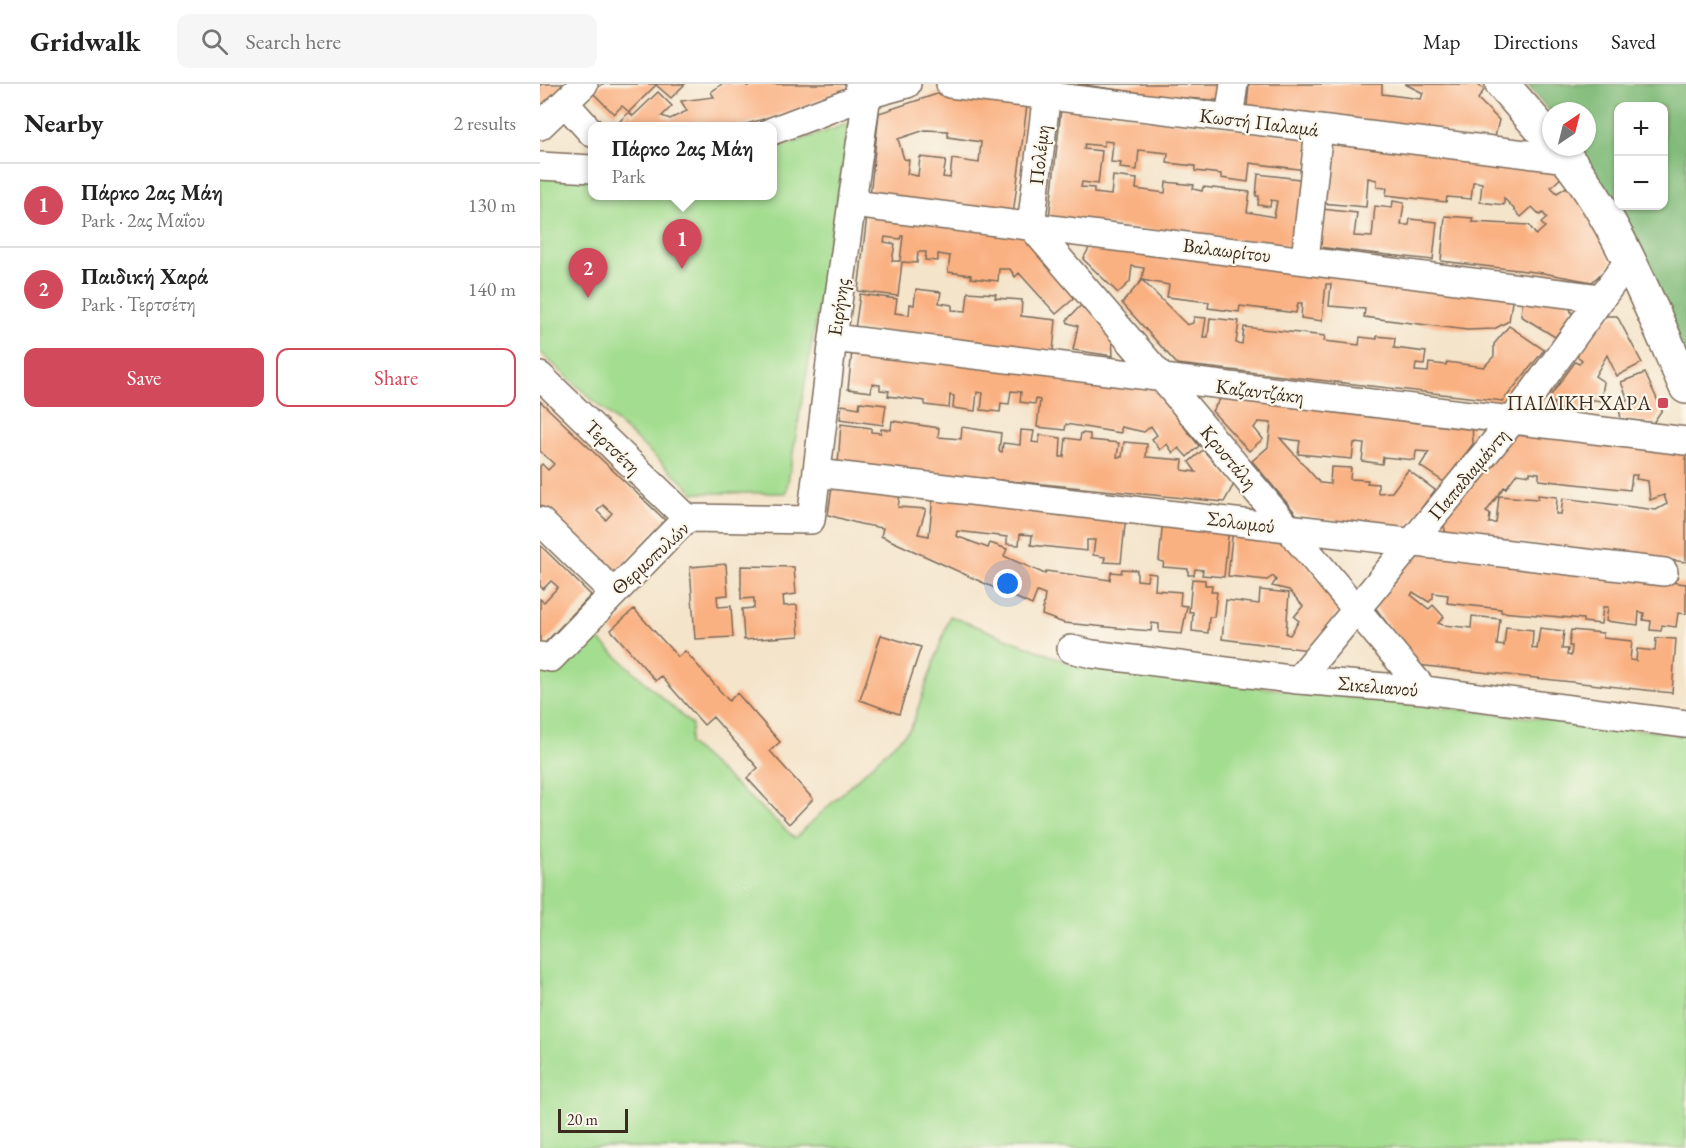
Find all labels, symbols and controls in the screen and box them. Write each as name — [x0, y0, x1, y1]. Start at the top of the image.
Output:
search box — [177, 14, 597, 68]
text: Gridwalk — [30, 23, 141, 59]
icon: search — [198, 25, 231, 58]
text: Search here — [246, 27, 341, 56]
text: Map — [1423, 28, 1460, 55]
text: Directions — [1493, 28, 1578, 55]
text: Saved — [1611, 28, 1656, 55]
street label: Κωστή Παλαμά — [1198, 102, 1321, 142]
north arrow — [1542, 102, 1596, 156]
map controls — [1614, 102, 1668, 210]
button: + — [1614, 102, 1668, 156]
text: Nearby — [24, 106, 104, 140]
text: 2 results — [453, 110, 516, 136]
popup — [588, 122, 777, 200]
street label: Πολέμη — [1023, 124, 1055, 186]
text: Πάρκο 2ας Μάη — [611, 134, 754, 163]
button: − — [1614, 156, 1668, 210]
text: Park — [611, 163, 646, 189]
text: Πάρκο 2ας Μάη — [81, 178, 223, 207]
text: 1 — [38, 192, 49, 218]
text: 130 m — [468, 192, 516, 218]
text: Park · 2ας Μαΐου — [81, 207, 205, 233]
pin: 1 — [662, 220, 702, 269]
street label: Βαλαωρίτου — [1181, 232, 1273, 268]
pin: 2 — [568, 248, 608, 298]
text: Παιδική Χαρά — [81, 262, 208, 291]
text: 2 — [38, 276, 49, 302]
text: 140 m — [468, 276, 516, 302]
street label: Ειρήνης — [821, 276, 855, 338]
text: Park · Τερτσέτη — [81, 291, 196, 317]
button: Save — [24, 348, 264, 407]
button: Share — [276, 348, 516, 407]
street label: Καζαντζάκη — [1214, 373, 1306, 409]
place label: ΠΑΙΔΙΚΗ ΧΑΡΑ — [1507, 390, 1651, 416]
marker: ΠΑΙΔΙΚΗ ΧΑΡΑ — [1656, 396, 1670, 410]
street label: Τερτσέτη — [579, 414, 647, 480]
street label: Κρυστάλη — [1195, 419, 1263, 495]
street label: Παπαδιαμάντη — [1422, 423, 1514, 525]
street label: Σολωμού — [1206, 505, 1276, 539]
street label: Θερμοπυλών — [606, 515, 694, 601]
your location — [993, 569, 1022, 598]
street label: Σικελιανού — [1337, 670, 1419, 702]
scale bar — [558, 1106, 628, 1134]
text: 20 m — [567, 1109, 598, 1130]

